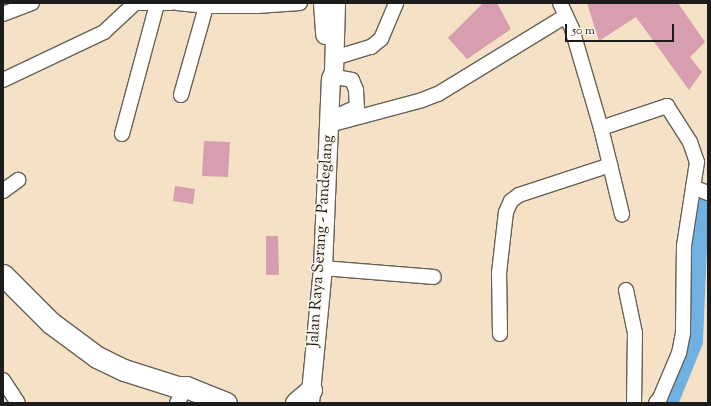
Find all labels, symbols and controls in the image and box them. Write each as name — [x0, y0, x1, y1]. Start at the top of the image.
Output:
scale bar — [567, 16, 676, 42]
text: 50 m — [572, 22, 595, 40]
street label: Jalan Raya Serang - Pandeglang — [305, 134, 339, 348]

